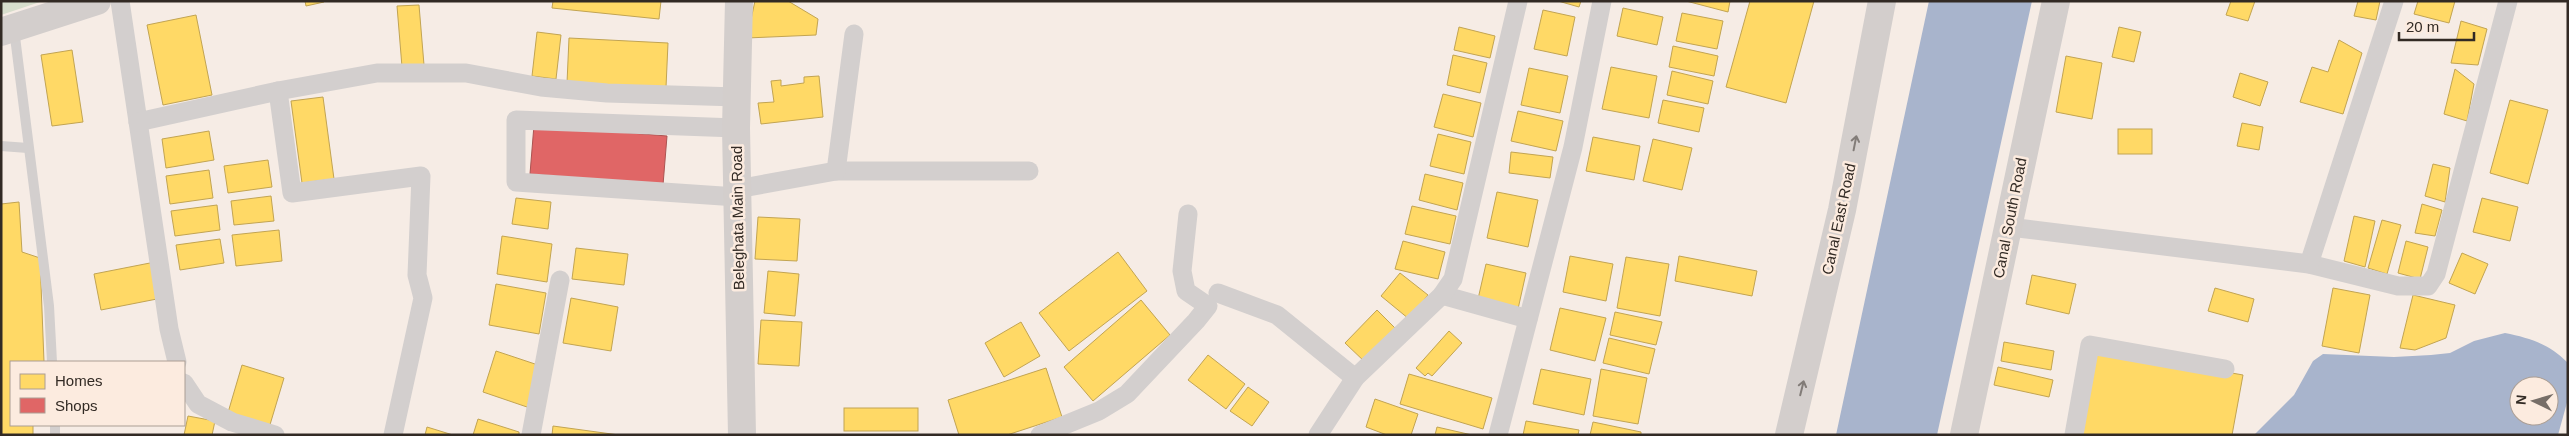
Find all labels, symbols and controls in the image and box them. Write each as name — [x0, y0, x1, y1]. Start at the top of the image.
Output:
scale bar — [2399, 10, 2474, 42]
text: 20 m — [2406, 18, 2439, 35]
one-way arrow — [1850, 136, 1860, 152]
street label: Beleghata Main Road — [728, 146, 747, 290]
street label: Canal South Road — [1989, 156, 2030, 280]
street label: Canal East Road — [1818, 162, 1859, 276]
legend — [10, 361, 185, 426]
text: Homes — [55, 372, 103, 389]
north arrow — [2509, 376, 2559, 426]
one-way arrow — [1798, 380, 1807, 396]
text: N — [2513, 394, 2529, 406]
text: Shops — [55, 397, 98, 414]

